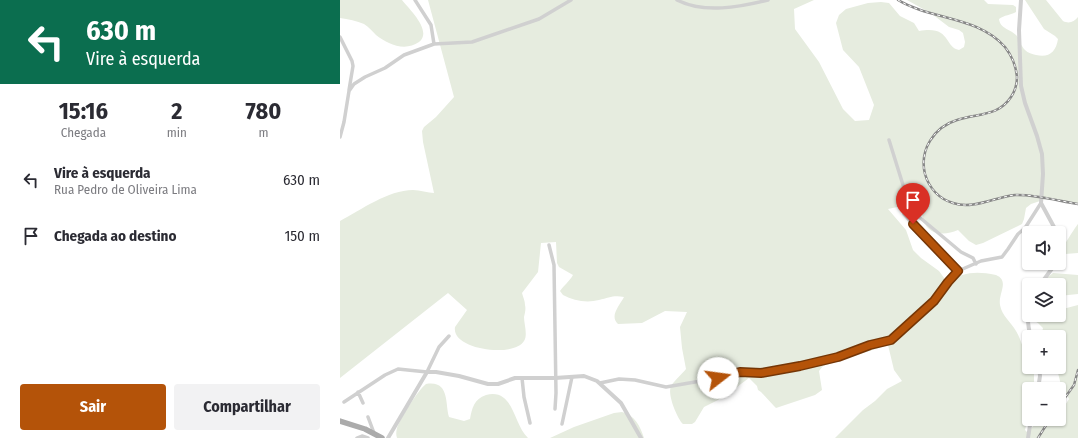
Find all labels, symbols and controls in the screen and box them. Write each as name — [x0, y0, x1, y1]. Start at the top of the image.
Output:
text: 630 m — [86, 14, 156, 47]
icon: left — [20, 16, 72, 68]
text: Vire à esquerda — [86, 48, 200, 70]
text: 15:16 — [59, 97, 108, 125]
text: 2 — [171, 97, 182, 125]
text: 780 — [246, 97, 281, 125]
text: Chegada — [61, 125, 106, 140]
text: min — [167, 125, 187, 140]
text: m — [258, 125, 268, 140]
text: Vire à esquerda — [54, 164, 151, 182]
icon: left — [20, 169, 42, 191]
text: 630 m — [283, 171, 320, 189]
text: Rua Pedro de Oliveira Lima — [54, 182, 197, 197]
pin — [896, 183, 930, 224]
icon: arrive — [902, 189, 924, 211]
icon: arrive — [20, 225, 42, 247]
map controls — [1022, 226, 1066, 426]
button: sound — [1022, 226, 1066, 270]
text: Chegada ao destino — [54, 227, 176, 245]
text: 150 m — [284, 227, 320, 245]
button: layers — [1022, 278, 1066, 322]
button: + — [1022, 330, 1066, 374]
position arrow — [697, 357, 739, 399]
button: − — [1022, 382, 1066, 426]
button: Sair — [20, 384, 166, 430]
button: Compartilhar — [174, 384, 320, 430]

